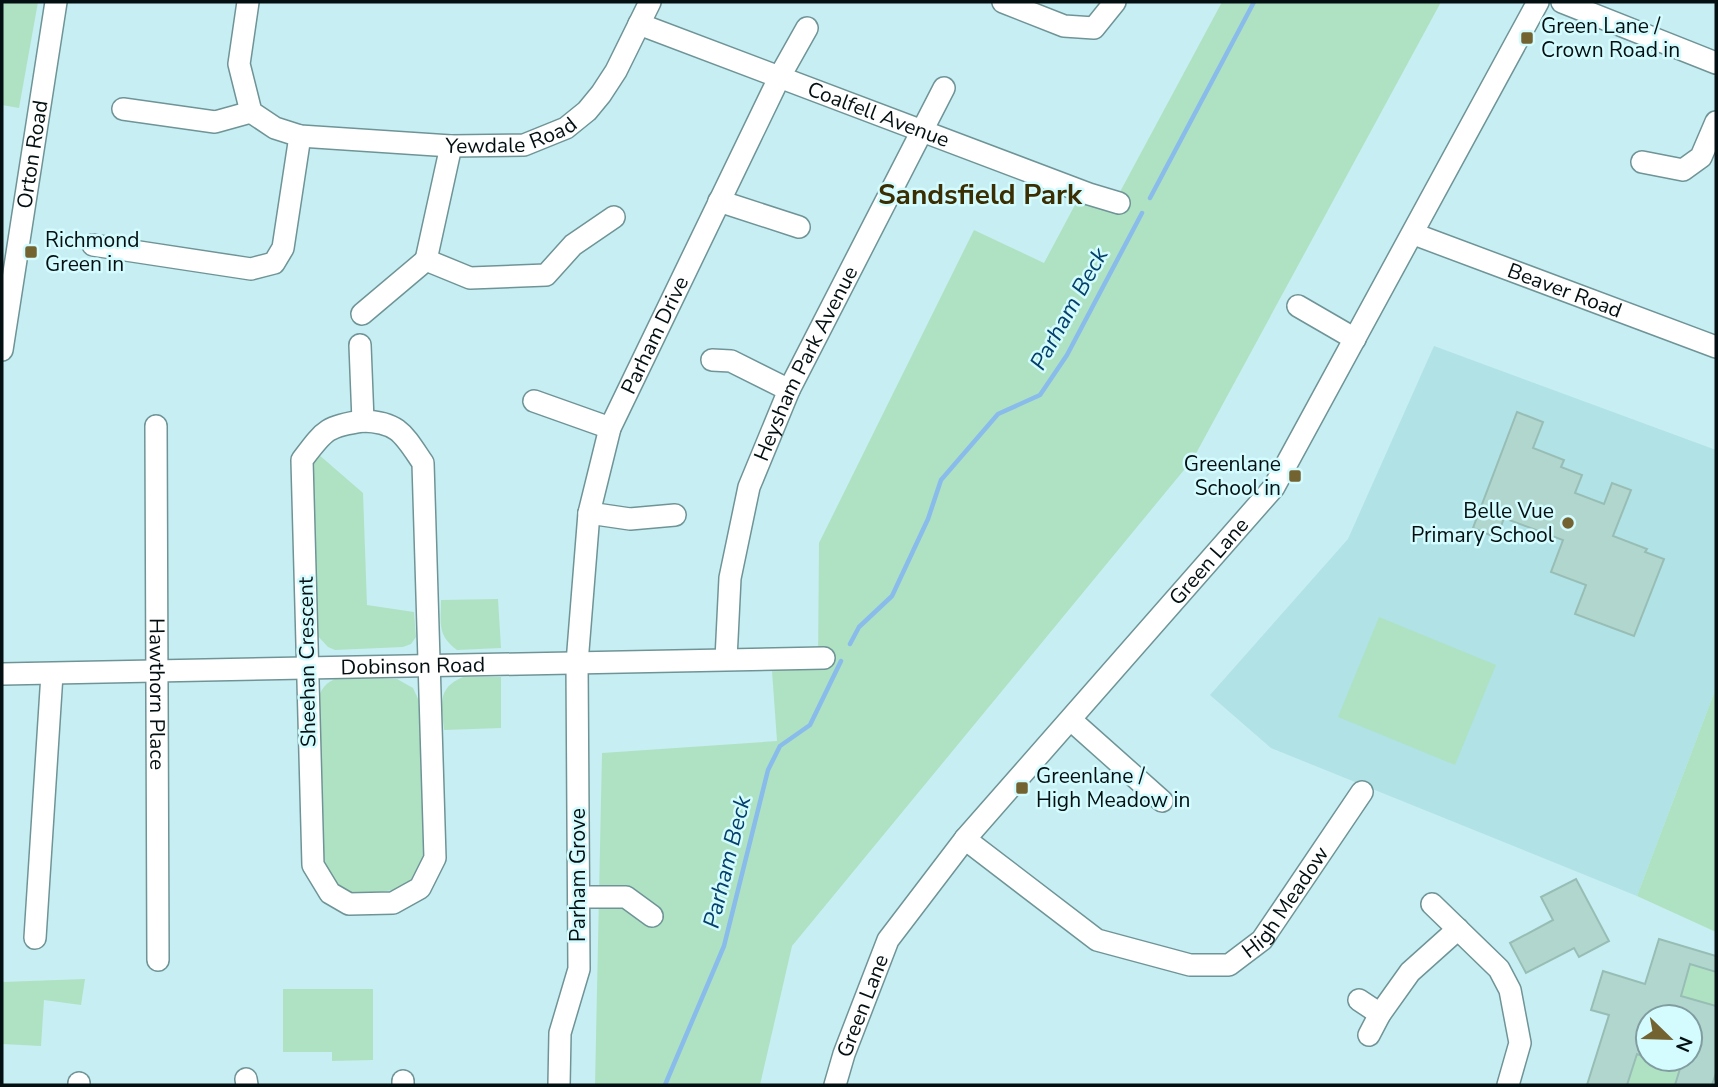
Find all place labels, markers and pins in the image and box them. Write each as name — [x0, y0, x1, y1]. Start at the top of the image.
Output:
place label: Green Lane / Crown Road in — [1541, 12, 1680, 64]
marker: Green Lane / Crown Road in — [1519, 30, 1535, 46]
place label: Richmond Green in — [45, 226, 139, 278]
marker: Richmond Green in — [23, 244, 39, 260]
place label: Greenlane School in — [1184, 450, 1281, 502]
marker: Greenlane School in — [1287, 468, 1303, 484]
place label: Belle Vue Primary School — [1411, 497, 1555, 549]
marker: Belle Vue Primary School — [1560, 515, 1576, 531]
place label: Greenlane / High Meadow in — [1036, 762, 1190, 814]
marker: Greenlane / High Meadow in — [1014, 780, 1030, 796]

